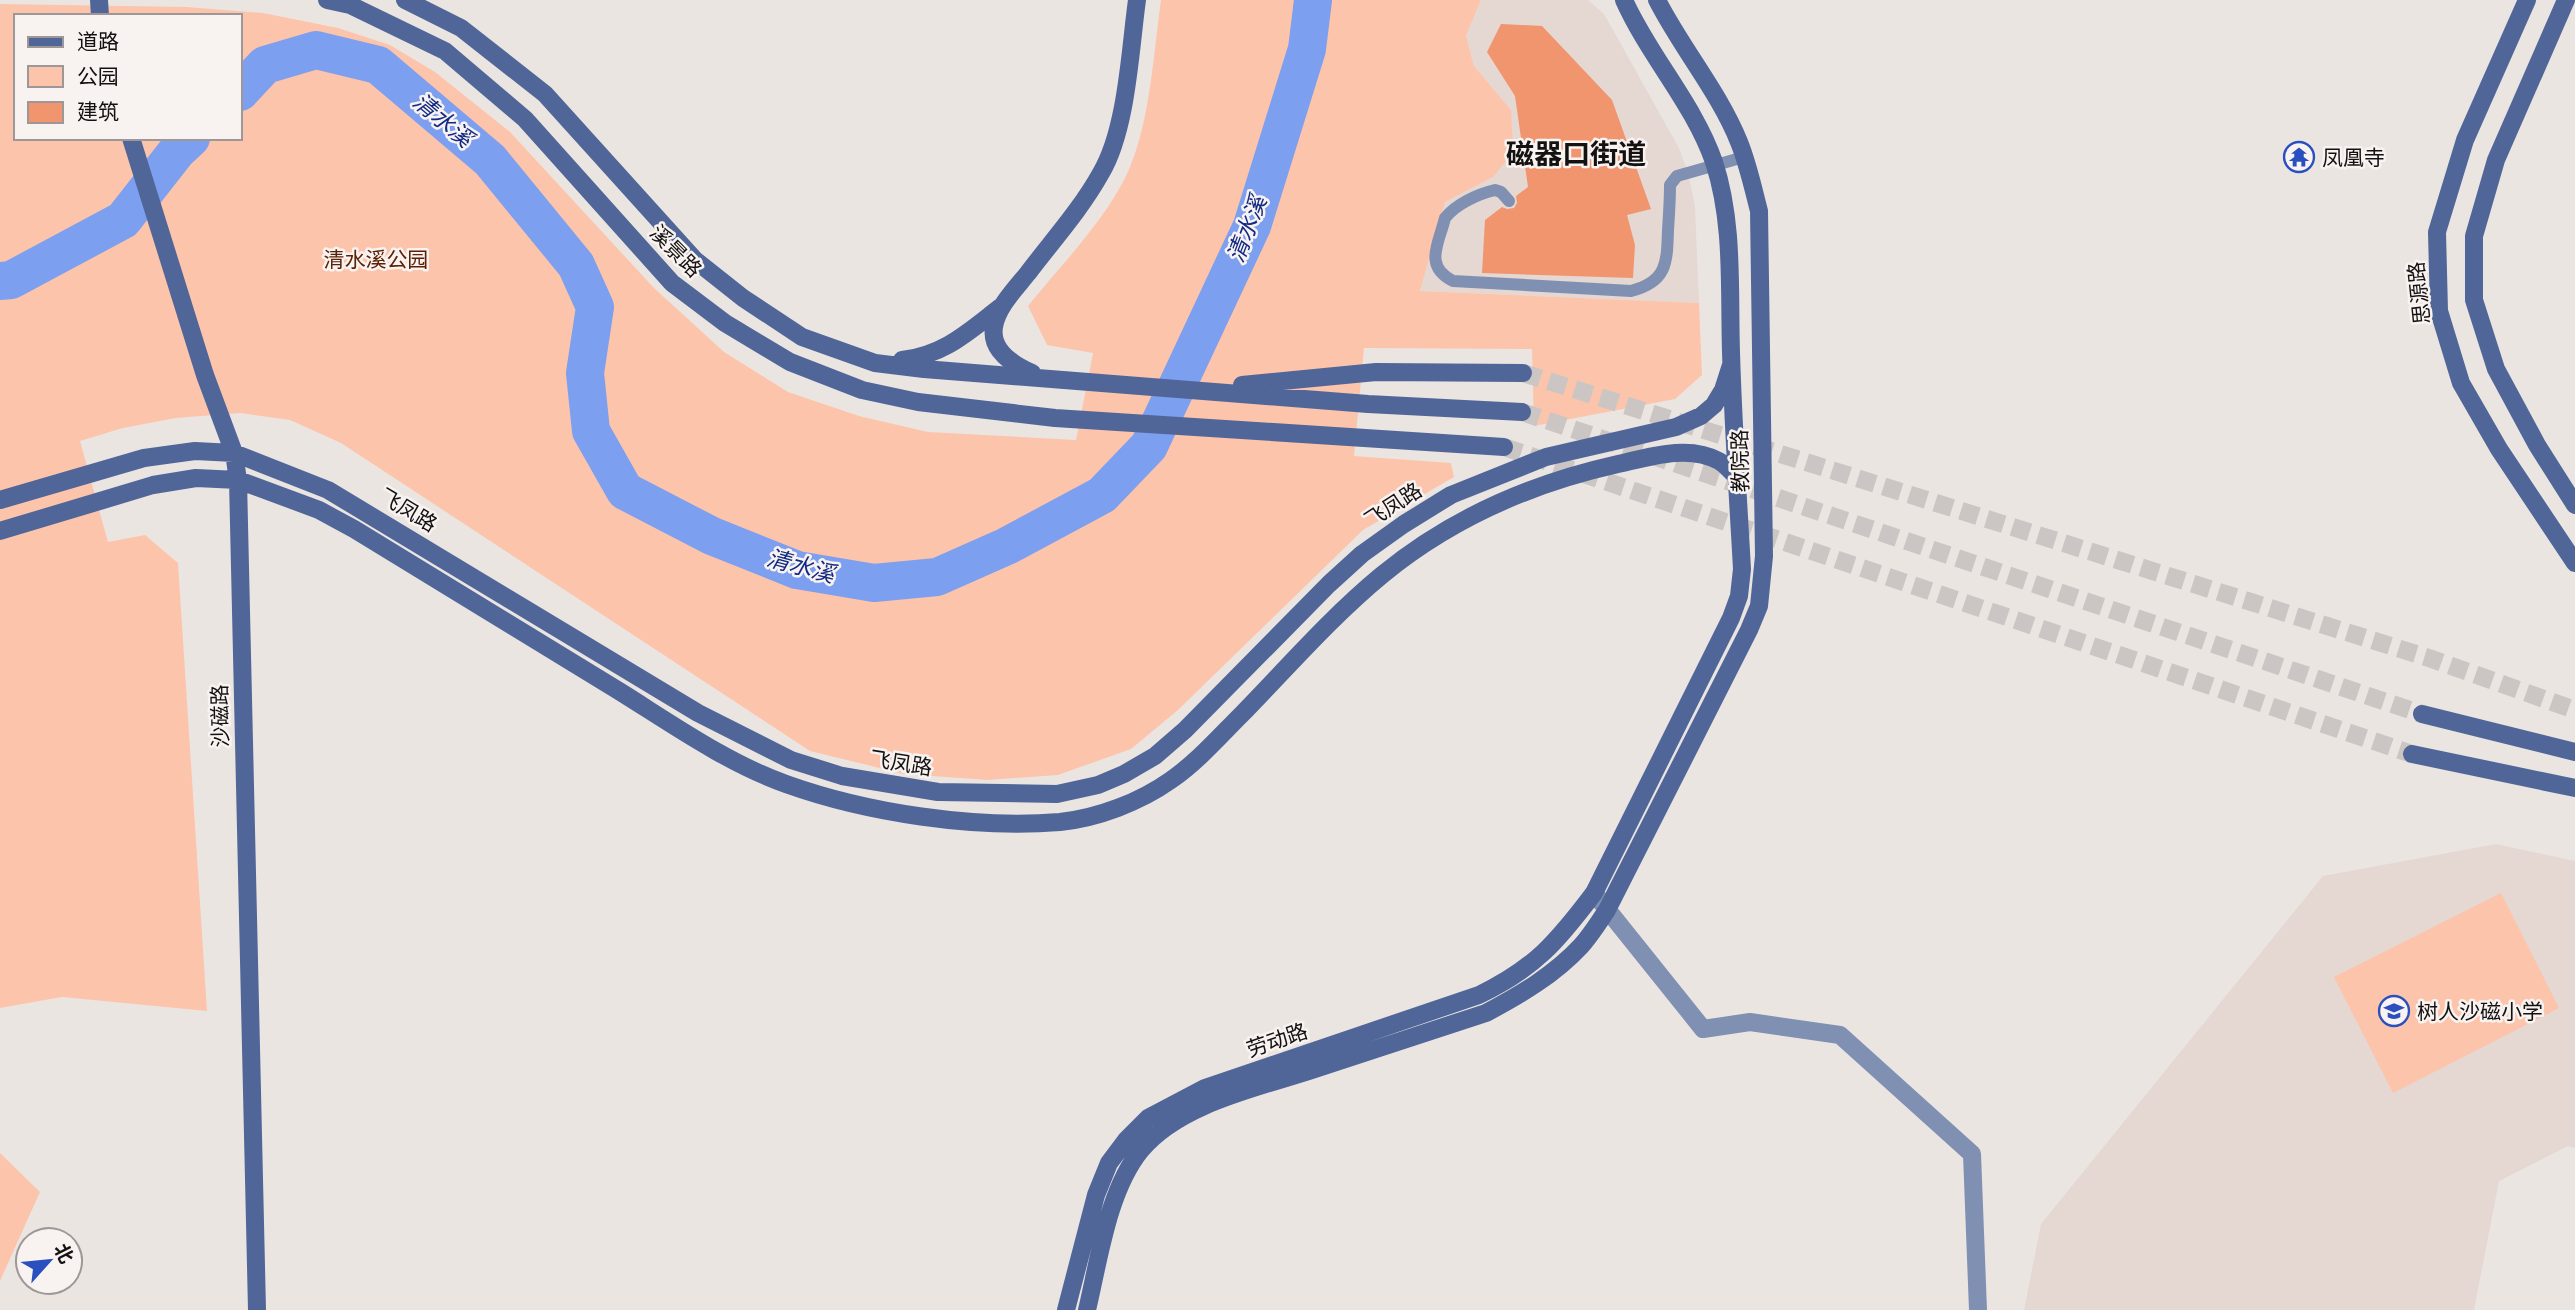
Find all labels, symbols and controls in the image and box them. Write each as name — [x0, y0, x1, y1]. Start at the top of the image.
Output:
legend — [14, 14, 242, 140]
text: 道路 — [77, 30, 119, 53]
text: 公园 — [77, 65, 119, 88]
water label: 清水溪 — [408, 88, 480, 154]
text: 建筑 — [77, 100, 119, 123]
district label: 磁器口街道 — [1506, 139, 1646, 170]
temple icon: 凤凰寺 — [2282, 140, 2316, 174]
place label: 凤凰寺 — [2322, 146, 2385, 169]
water label: 清水溪 — [1222, 189, 1273, 266]
street label: 溪景路 — [646, 221, 706, 281]
park label: 清水溪公园 — [324, 248, 429, 271]
street label: 思源路 — [2404, 260, 2434, 326]
street label: 教院路 — [1728, 429, 1752, 493]
street label: 飞凤路 — [1360, 478, 1426, 532]
street label: 飞凤路 — [375, 484, 441, 536]
water label: 清水溪 — [764, 545, 841, 588]
street label: 沙磁路 — [208, 684, 232, 748]
street label: 飞凤路 — [868, 747, 934, 779]
school or university icon: 树人沙磁小学 — [2377, 994, 2411, 1028]
place label: 树人沙磁小学 — [2417, 1000, 2543, 1023]
street label: 劳动路 — [1243, 1019, 1311, 1061]
north arrow — [14, 1226, 84, 1296]
text: 北 — [50, 1240, 77, 1267]

